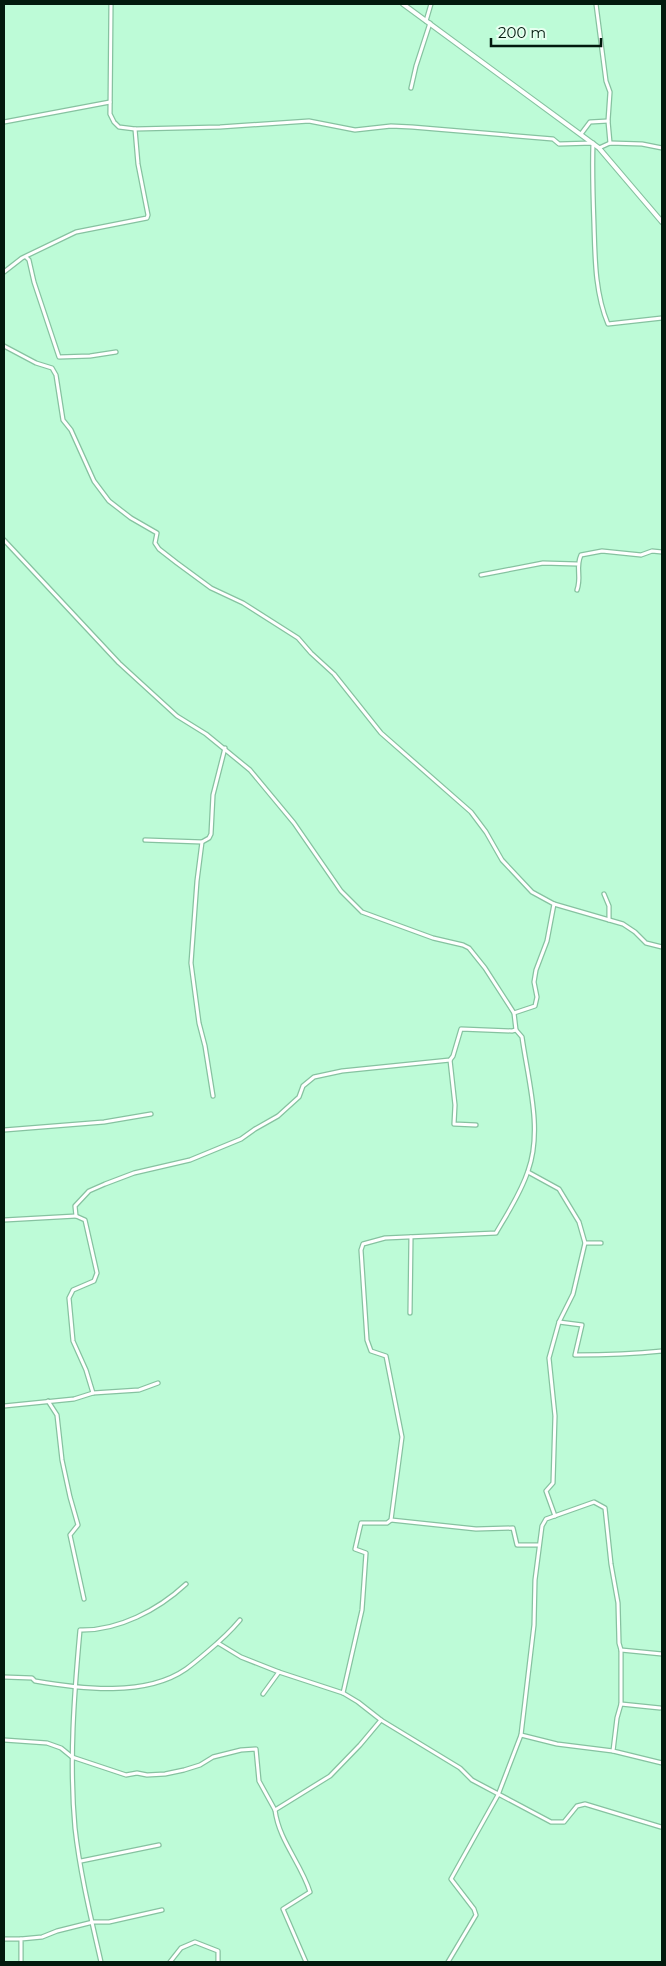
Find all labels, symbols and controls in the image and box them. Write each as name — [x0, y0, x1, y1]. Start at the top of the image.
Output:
scale bar — [491, 15, 601, 47]
text: 200 m — [498, 23, 546, 42]

